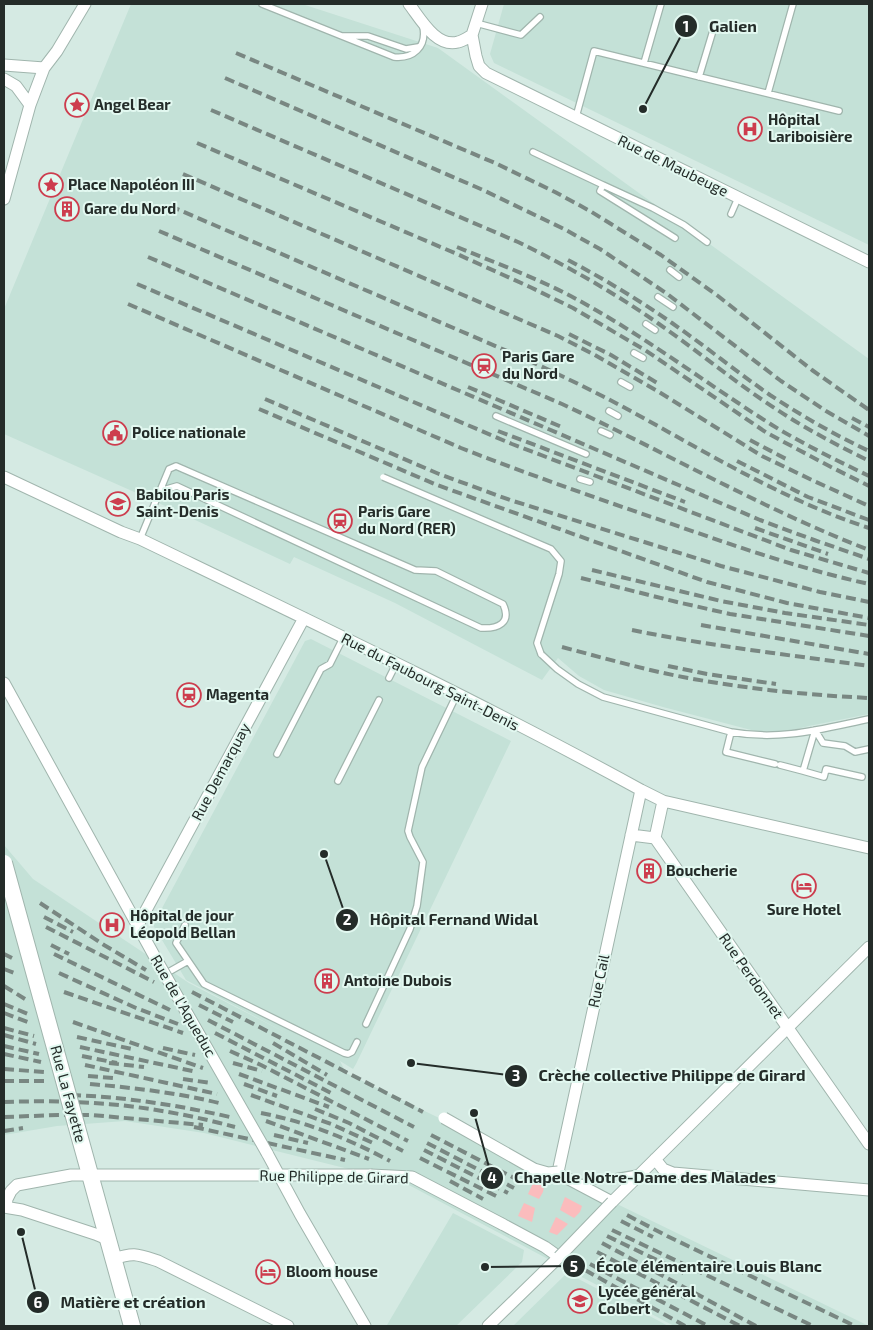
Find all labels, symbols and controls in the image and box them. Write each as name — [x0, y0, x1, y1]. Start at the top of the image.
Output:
callout: Galien — [674, 11, 766, 42]
text: Galien — [709, 16, 757, 35]
text: 1 — [683, 17, 689, 35]
place icon: Angel Bear — [64, 92, 90, 118]
place label: Angel Bear — [94, 95, 171, 113]
place label: Hôpital Lariboisière — [768, 110, 852, 145]
hospital icon: Hôpital Lariboisière — [737, 116, 763, 142]
street label: Rue de Maubeuge — [615, 131, 732, 200]
place icon: Place Napoléon III — [38, 172, 64, 198]
place label: Place Napoléon III — [68, 175, 195, 193]
building icon: Gare du Nord — [54, 196, 80, 222]
place label: Gare du Nord — [84, 199, 176, 217]
place label: Paris Gare du Nord — [502, 347, 575, 382]
station icon: Paris Gare du Nord — [471, 353, 497, 379]
public building icon: Police nationale — [102, 420, 128, 446]
place label: Police nationale — [132, 423, 246, 441]
place label: Babilou Paris Saint-Denis — [136, 485, 229, 520]
school or university icon: Babilou Paris Saint-Denis — [105, 491, 131, 517]
place label: Paris Gare du Nord (RER) — [358, 502, 456, 537]
station icon: Paris Gare du Nord (RER) — [327, 508, 353, 534]
street label: Rue du Faubourg Saint-Denis — [339, 628, 522, 734]
station icon: Magenta — [176, 682, 202, 708]
place label: Magenta — [206, 685, 269, 703]
street label: Rue Demarquay — [187, 720, 253, 823]
building icon: Boucherie — [636, 858, 662, 884]
place label: Boucherie — [666, 861, 737, 879]
hotel icon: Sure Hotel — [791, 873, 817, 899]
place label: Sure Hotel — [767, 900, 841, 918]
callout: Hôpital Fernand Widal — [335, 904, 549, 935]
place label: Hôpital de jour Léopold Bellan — [130, 906, 236, 941]
text: Hôpital Fernand Widal — [370, 909, 539, 928]
text: 2 — [343, 910, 352, 928]
hospital icon: Hôpital de jour Léopold Bellan — [99, 912, 125, 938]
street label: Rue Perdonnet — [716, 929, 788, 1022]
street label: Rue de l'Aqueduc — [147, 951, 220, 1060]
street label: Rue Cail — [584, 952, 613, 1009]
building icon: Antoine Dubois — [314, 968, 340, 994]
place label: Antoine Dubois — [344, 971, 452, 989]
street label: Rue La Fayette — [47, 1043, 91, 1144]
callout: Crèche collective Philippe de Girard — [504, 1060, 816, 1091]
text: Crèche collective Philippe de Girard — [538, 1065, 806, 1084]
text: 3 — [512, 1066, 520, 1084]
callout: Chapelle Notre-Dame des Malades — [479, 1162, 786, 1193]
street label: Rue Philippe de Girard — [259, 1166, 409, 1186]
text: Chapelle Notre-Dame des Malades — [514, 1167, 776, 1186]
text: 4 — [487, 1168, 497, 1186]
callout: École élémentaire Louis Blanc — [561, 1251, 832, 1282]
text: École élémentaire Louis Blanc — [596, 1256, 822, 1275]
text: 5 — [570, 1257, 578, 1275]
hotel icon: Bloom house — [255, 1259, 281, 1285]
place label: Bloom house — [286, 1262, 378, 1280]
place label: Lycée général Colbert — [598, 1282, 696, 1317]
callout: Matière et création — [26, 1287, 216, 1318]
school or university icon: Lycée général Colbert — [567, 1288, 593, 1314]
text: Matière et création — [61, 1292, 206, 1311]
text: 6 — [34, 1293, 43, 1311]

